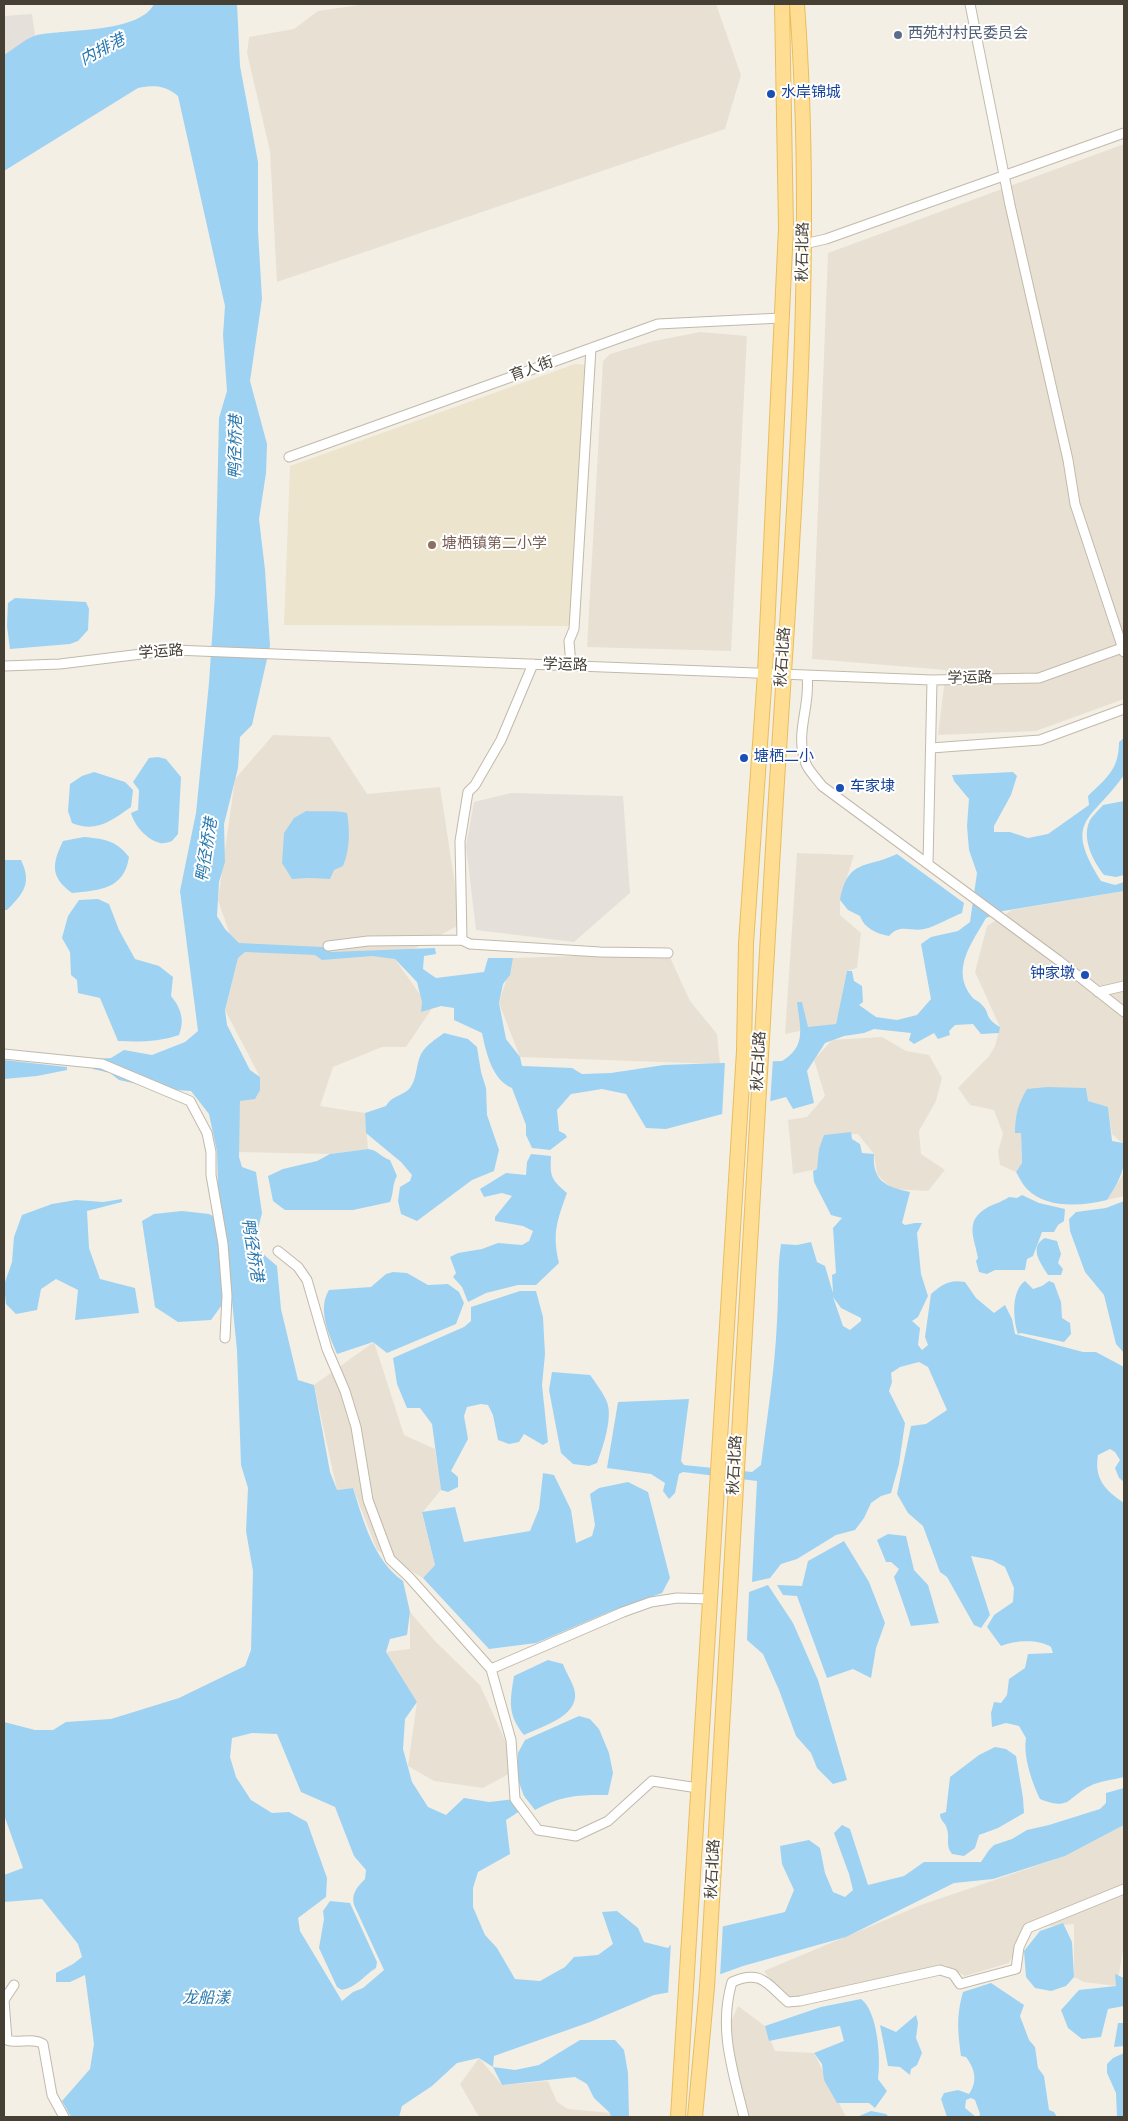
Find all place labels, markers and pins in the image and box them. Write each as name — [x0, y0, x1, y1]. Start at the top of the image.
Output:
place label: 西苑村村民委员会 — [908, 26, 1028, 44]
marker: 西苑村村民委员会 — [892, 29, 904, 41]
place label: 水岸锦城 — [781, 85, 841, 103]
marker: 水岸锦城 — [765, 88, 777, 100]
place label: 塘栖镇第二小学 — [442, 536, 547, 554]
marker: 塘栖镇第二小学 — [426, 539, 438, 551]
place label: 塘栖二小 — [754, 749, 814, 767]
marker: 塘栖二小 — [738, 752, 750, 764]
place label: 车家埭 — [850, 779, 895, 797]
marker: 车家埭 — [834, 782, 846, 794]
place label: 钟家墩 — [1030, 966, 1075, 984]
marker: 钟家墩 — [1079, 969, 1091, 981]

